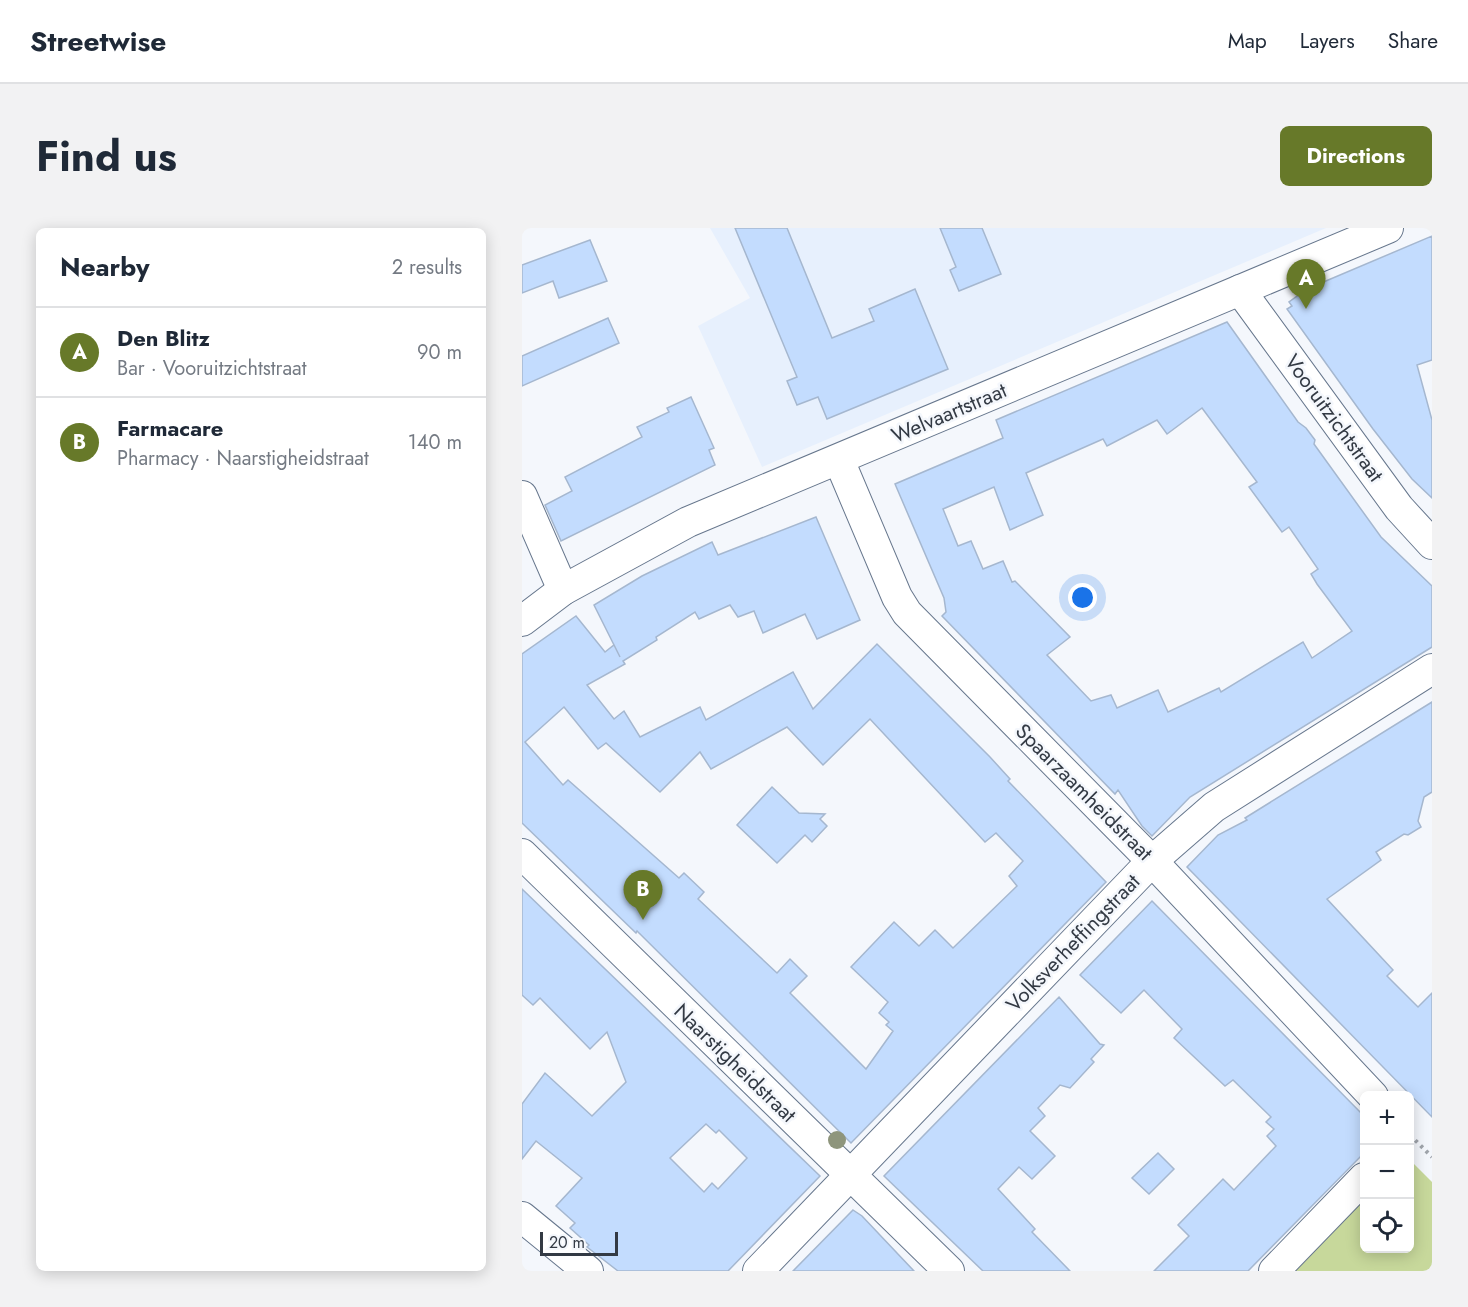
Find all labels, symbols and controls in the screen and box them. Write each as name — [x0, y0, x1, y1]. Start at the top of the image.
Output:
text: Streetwise — [30, 21, 166, 62]
text: Map — [1228, 26, 1267, 56]
text: Layers — [1300, 26, 1355, 56]
text: Share — [1388, 26, 1438, 56]
text: Find us — [36, 126, 177, 187]
button: Directions — [1280, 126, 1432, 186]
text: Nearby — [60, 248, 149, 286]
text: 2 results — [392, 253, 462, 282]
pin: A — [1286, 260, 1326, 309]
text: Den Blitz — [117, 322, 210, 354]
text: A — [72, 338, 87, 367]
text: 90 m — [417, 338, 462, 367]
street label: Vooruitzichtstraat — [1277, 348, 1391, 488]
text: Bar · Vooruitzichtstraat — [117, 354, 306, 383]
street label: Welvaartstraat — [887, 375, 1011, 451]
text: Farmacare — [117, 412, 223, 444]
text: B — [73, 428, 86, 457]
text: 140 m — [408, 428, 462, 457]
text: Pharmacy · Naarstigheidstraat — [117, 444, 369, 473]
your location — [1068, 583, 1097, 612]
street label: Spaarzaamheidstraat — [1009, 717, 1159, 867]
street label: Volksverheffingstraat — [999, 867, 1147, 1019]
pin: B — [624, 870, 662, 920]
street label: Naarstigheidstraat — [667, 997, 803, 1129]
map controls — [1360, 1091, 1414, 1253]
button: + — [1360, 1091, 1414, 1145]
button: − — [1360, 1145, 1414, 1199]
button: locate — [1360, 1199, 1414, 1253]
scale bar — [540, 1229, 618, 1256]
text: 20 m — [549, 1231, 585, 1254]

